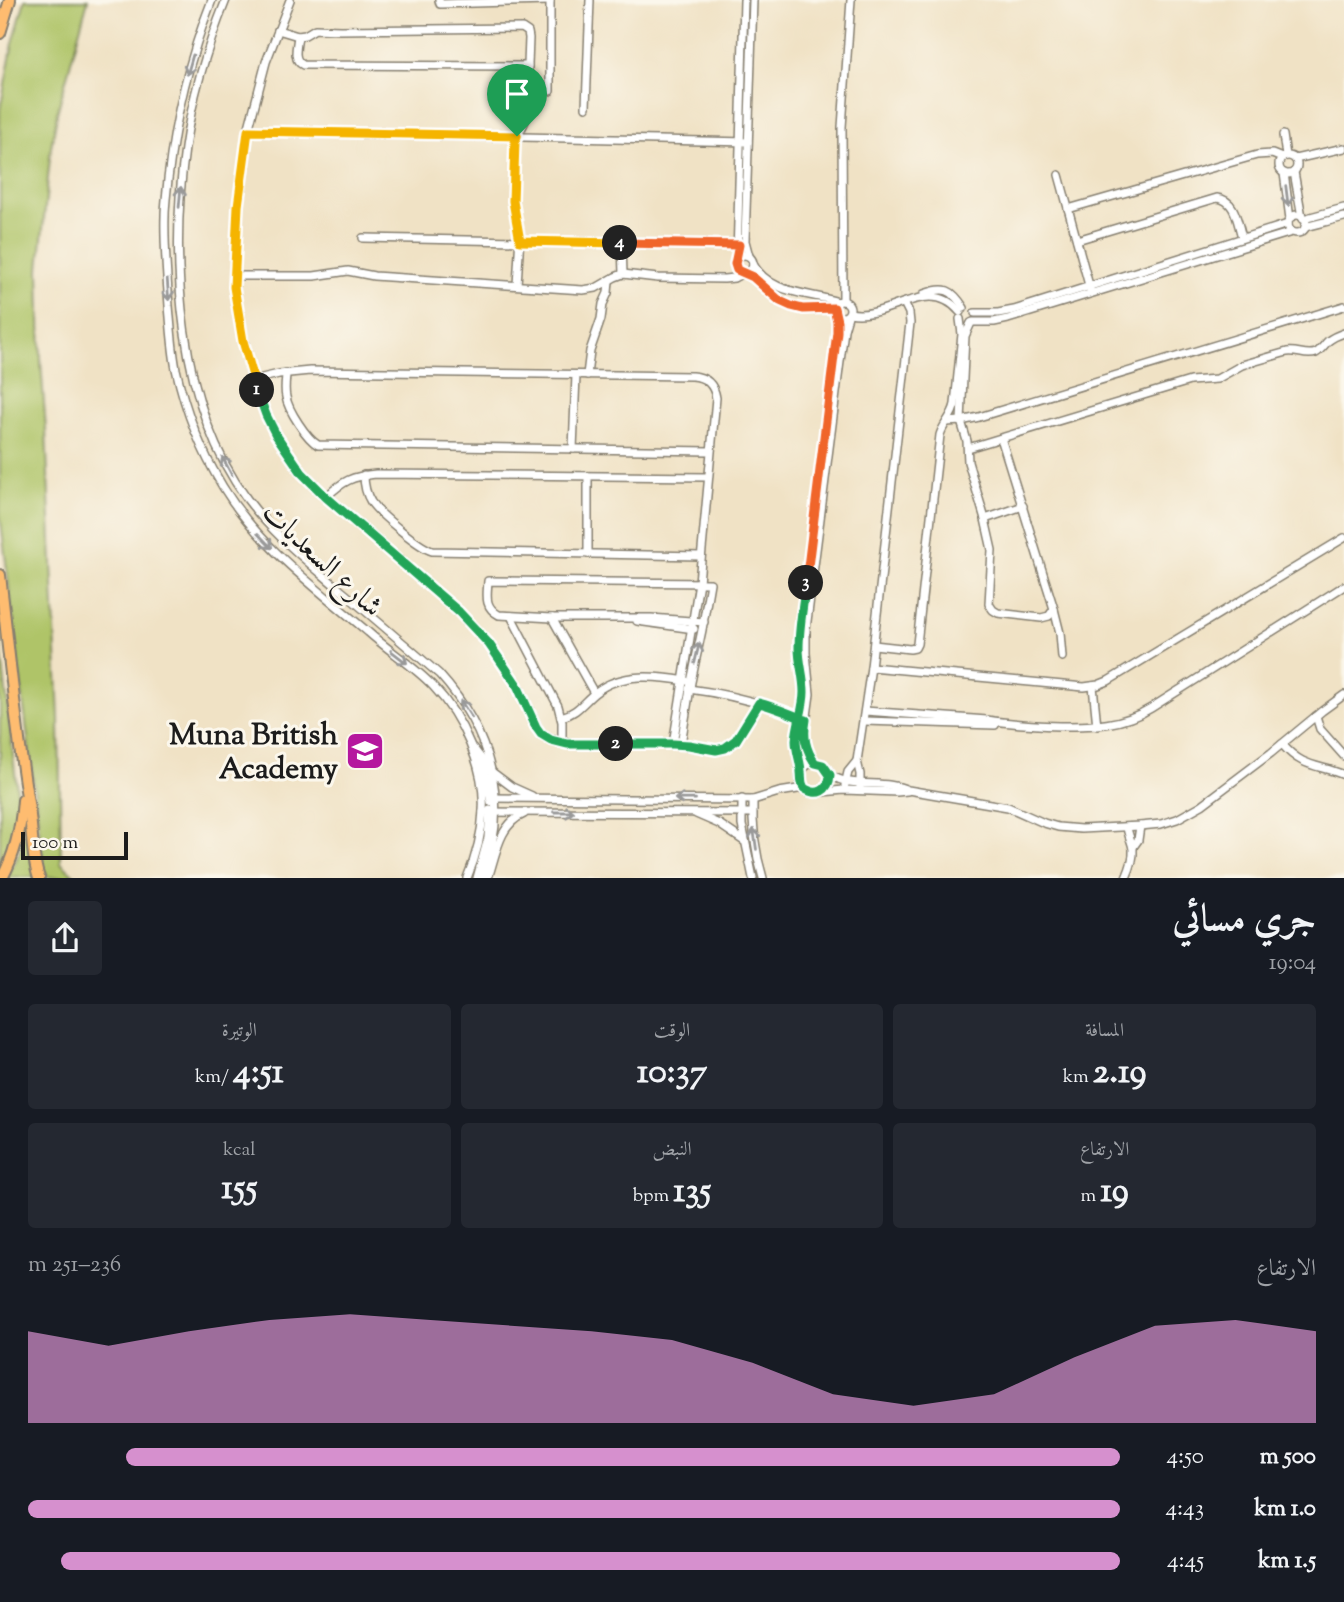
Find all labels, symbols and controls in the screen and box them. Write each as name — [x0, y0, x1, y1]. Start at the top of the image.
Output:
one-way arrow — [182, 53, 195, 75]
pin — [487, 64, 547, 136]
icon: arrive — [498, 75, 536, 113]
one-way arrow — [1280, 184, 1293, 207]
one-way arrow — [174, 186, 187, 209]
pin: 4 — [602, 226, 638, 260]
text: 4 — [615, 229, 624, 256]
one-way arrow — [162, 278, 175, 300]
pin: 1 — [240, 372, 274, 408]
text: 1 — [253, 376, 260, 403]
one-way arrow — [220, 456, 233, 477]
street label: شارع السعديات — [250, 493, 392, 629]
one-way arrow — [257, 532, 274, 549]
pin: 3 — [788, 566, 824, 600]
text: 3 — [802, 569, 809, 596]
one-way arrow — [691, 642, 704, 665]
one-way arrow — [389, 649, 408, 664]
one-way arrow — [459, 700, 474, 719]
place label: Muna British Academy — [169, 715, 338, 792]
pin: 2 — [598, 726, 634, 762]
school or university icon: Muna British Academy — [344, 730, 386, 772]
text: 2 — [611, 730, 620, 757]
one-way arrow — [673, 792, 696, 806]
one-way arrow — [553, 805, 576, 819]
scale bar — [21, 828, 128, 860]
one-way arrow — [748, 828, 761, 851]
text: 100 m — [32, 830, 78, 857]
text: جري مسائي — [1173, 894, 1316, 948]
button: share — [28, 901, 102, 975]
text: 19:04 — [1269, 947, 1316, 980]
text: الوتيرة — [222, 1018, 257, 1045]
text: الوقت — [654, 1018, 690, 1045]
text: المسافة — [1085, 1018, 1124, 1045]
text: 4:51 — [233, 1048, 284, 1099]
text: 10:37 — [637, 1048, 707, 1099]
text: 2.19 — [1093, 1048, 1147, 1099]
text: /km — [195, 1064, 233, 1091]
text: km — [1063, 1064, 1093, 1091]
text: kcal — [223, 1137, 256, 1164]
text: النبض — [652, 1137, 692, 1164]
text: الارتفاع — [1080, 1137, 1129, 1164]
text: 155 — [221, 1164, 257, 1215]
text: 135 — [673, 1167, 711, 1218]
text: 19 — [1100, 1167, 1129, 1218]
text: bpm — [633, 1183, 673, 1210]
text: m — [1081, 1183, 1100, 1210]
text: 236–251 m — [28, 1249, 121, 1282]
text: الارتفاع — [1256, 1253, 1316, 1286]
text: 4:50 — [1166, 1441, 1204, 1474]
text: 500 m — [1260, 1441, 1316, 1474]
text: 4:43 — [1166, 1493, 1204, 1526]
text: 1.0 km — [1254, 1493, 1316, 1526]
text: 4:45 — [1167, 1545, 1204, 1578]
text: 1.5 km — [1258, 1545, 1316, 1578]

